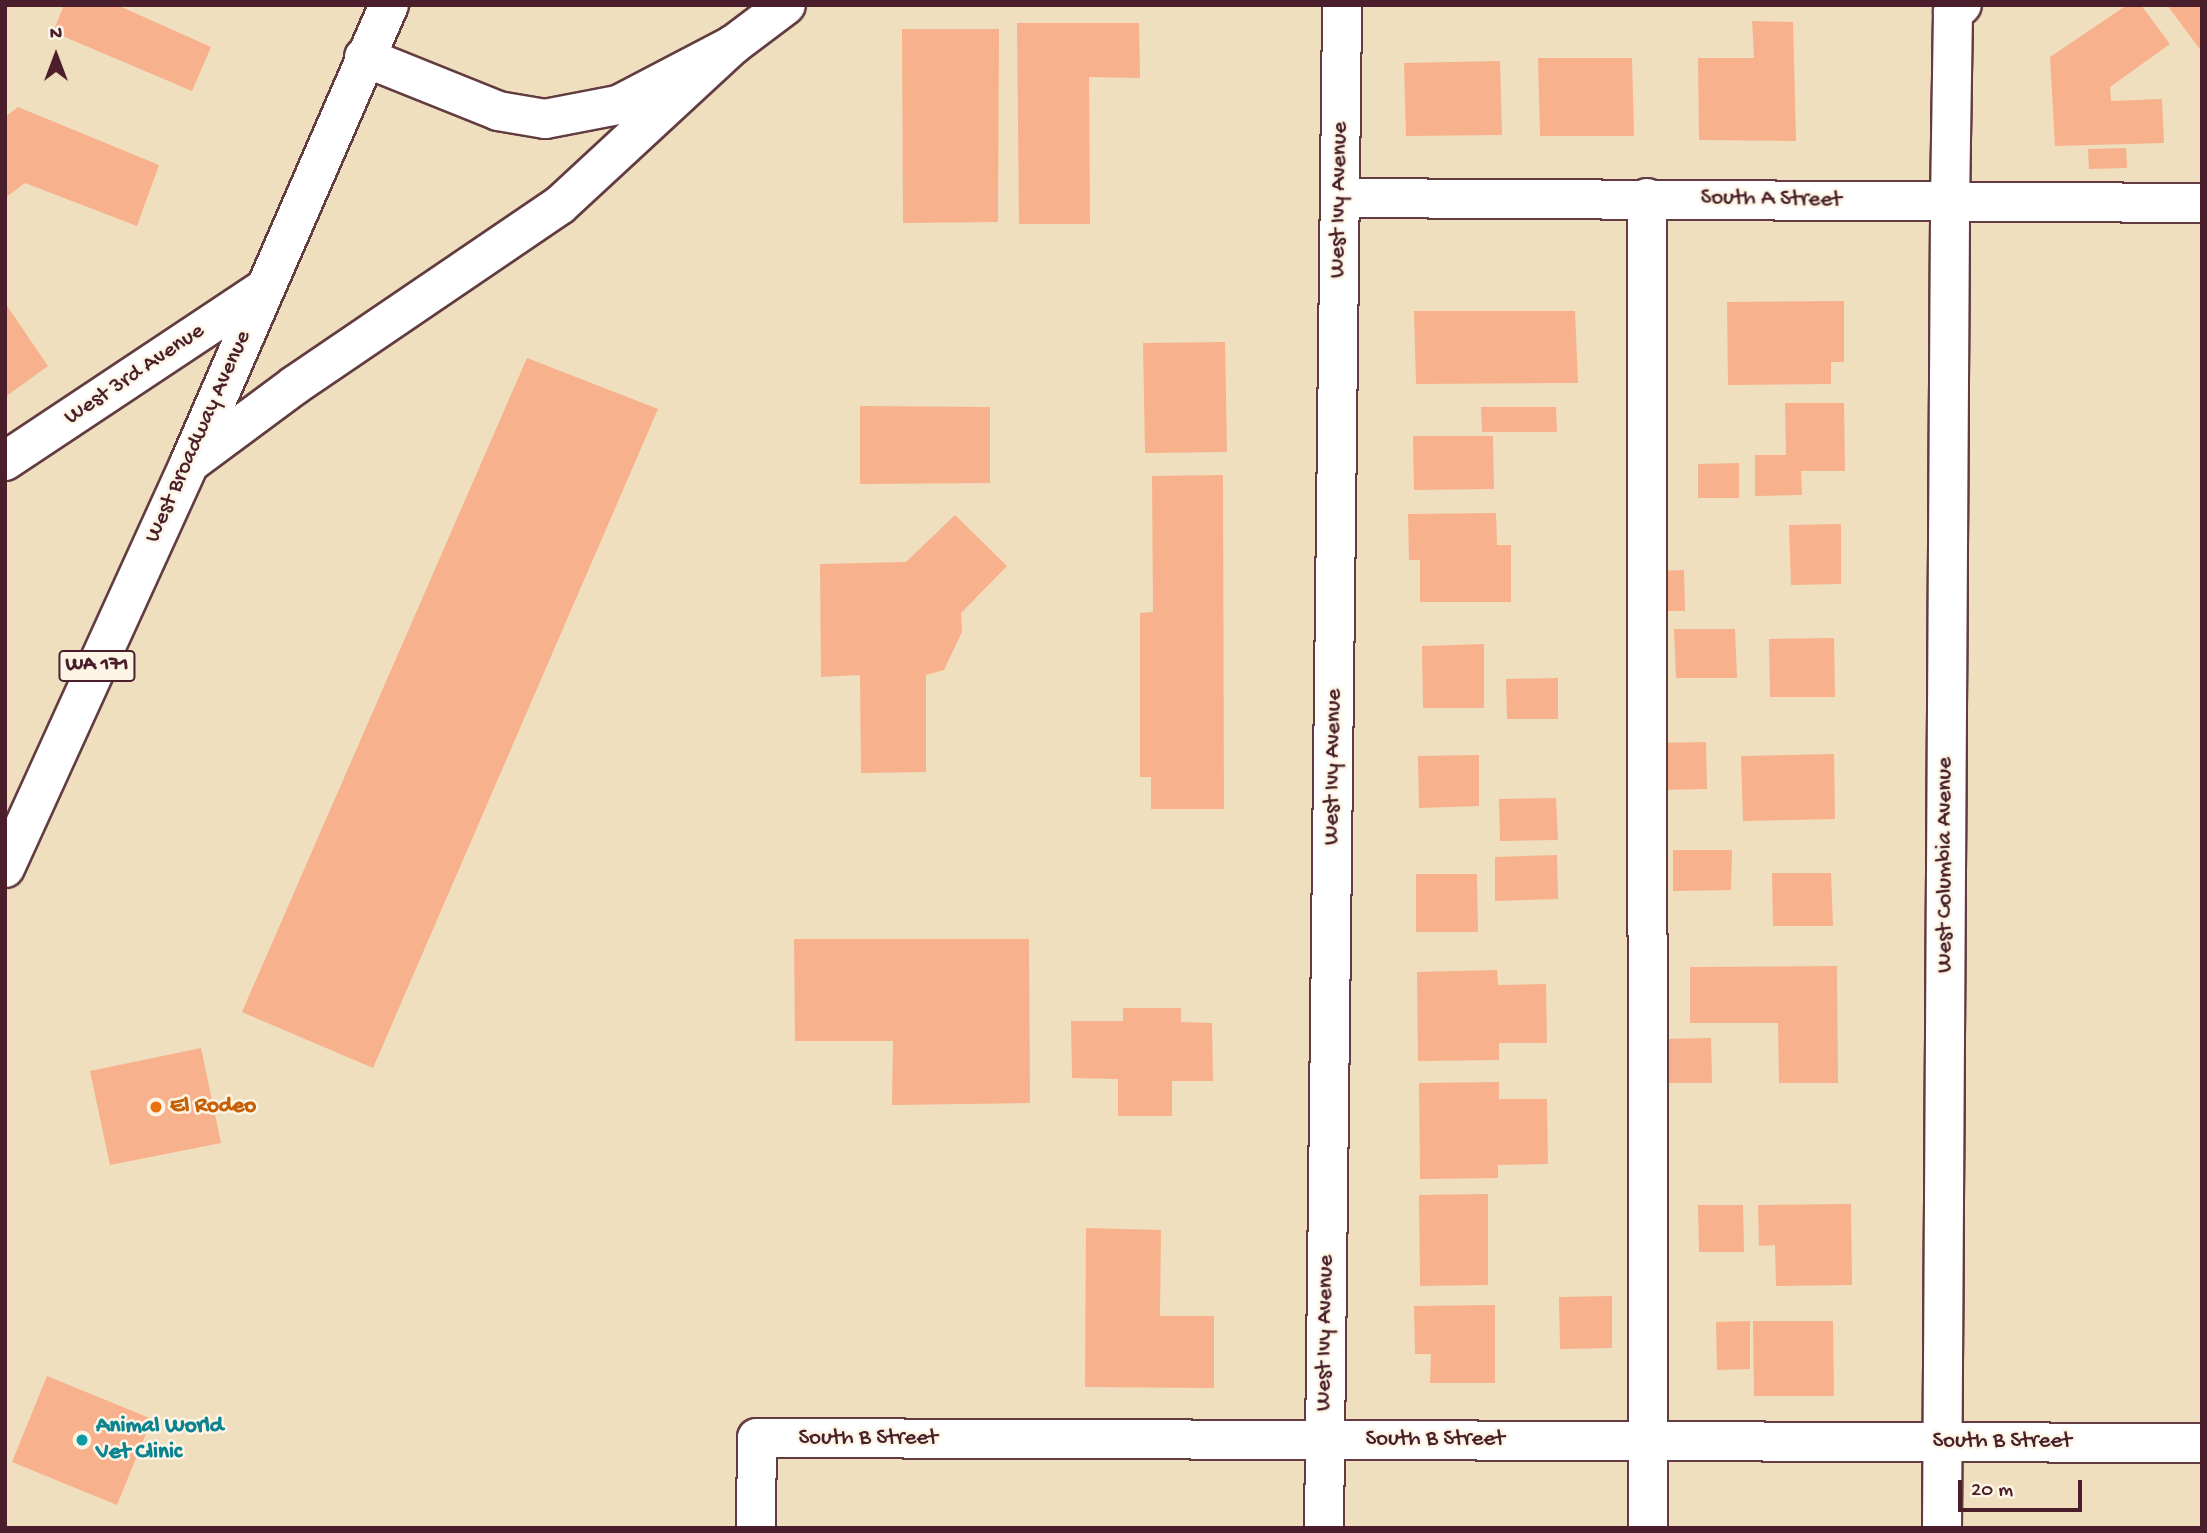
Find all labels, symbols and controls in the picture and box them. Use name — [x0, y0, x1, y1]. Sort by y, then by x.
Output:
north arrow — [21, 21, 91, 91]
text: N — [50, 23, 62, 46]
street label: West Ivy Avenue — [1325, 122, 1355, 278]
street label: South A Street — [1700, 185, 1842, 215]
street label: West 3rd Avenue — [60, 318, 210, 432]
street label: West Broadway Avenue — [140, 327, 258, 547]
road number: WA 171 — [57, 648, 137, 684]
street label: West Ivy Avenue — [1319, 689, 1349, 845]
street label: West Columbia Avenue — [1932, 757, 1960, 973]
place label: El Rodeo — [170, 1093, 256, 1121]
marker: El Rodeo — [148, 1099, 164, 1115]
street label: West Ivy Avenue — [1311, 1255, 1341, 1411]
place label: Animal World Vet Clinic — [96, 1413, 223, 1467]
street label: South B Street — [798, 1425, 938, 1453]
street label: South B Street — [1365, 1426, 1505, 1454]
street label: South B Street — [1932, 1428, 2072, 1456]
marker: Animal World Vet Clinic — [74, 1432, 90, 1448]
scale bar — [1962, 1466, 2086, 1510]
text: 20 m — [1971, 1479, 2013, 1504]

